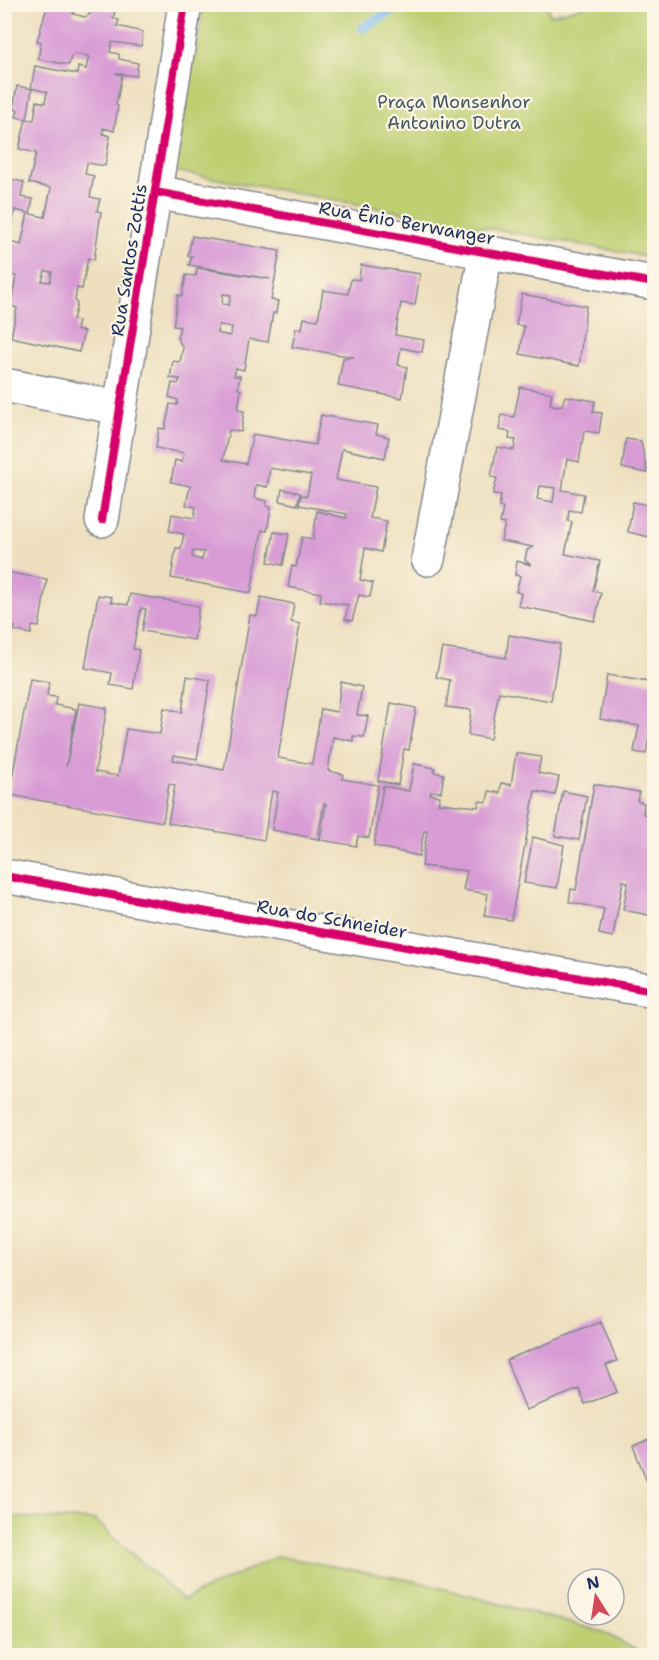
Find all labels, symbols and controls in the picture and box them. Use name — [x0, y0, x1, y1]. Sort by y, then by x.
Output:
park label: Praça Monsenhor Antonino Dutra — [377, 90, 531, 135]
street label: Rua Santos Zottis — [105, 182, 153, 338]
street label: Rua Ênio Berwanger — [317, 196, 497, 250]
street label: Rua do Schneider — [255, 894, 409, 944]
north arrow — [566, 1567, 626, 1627]
text: N — [585, 1571, 601, 1594]

